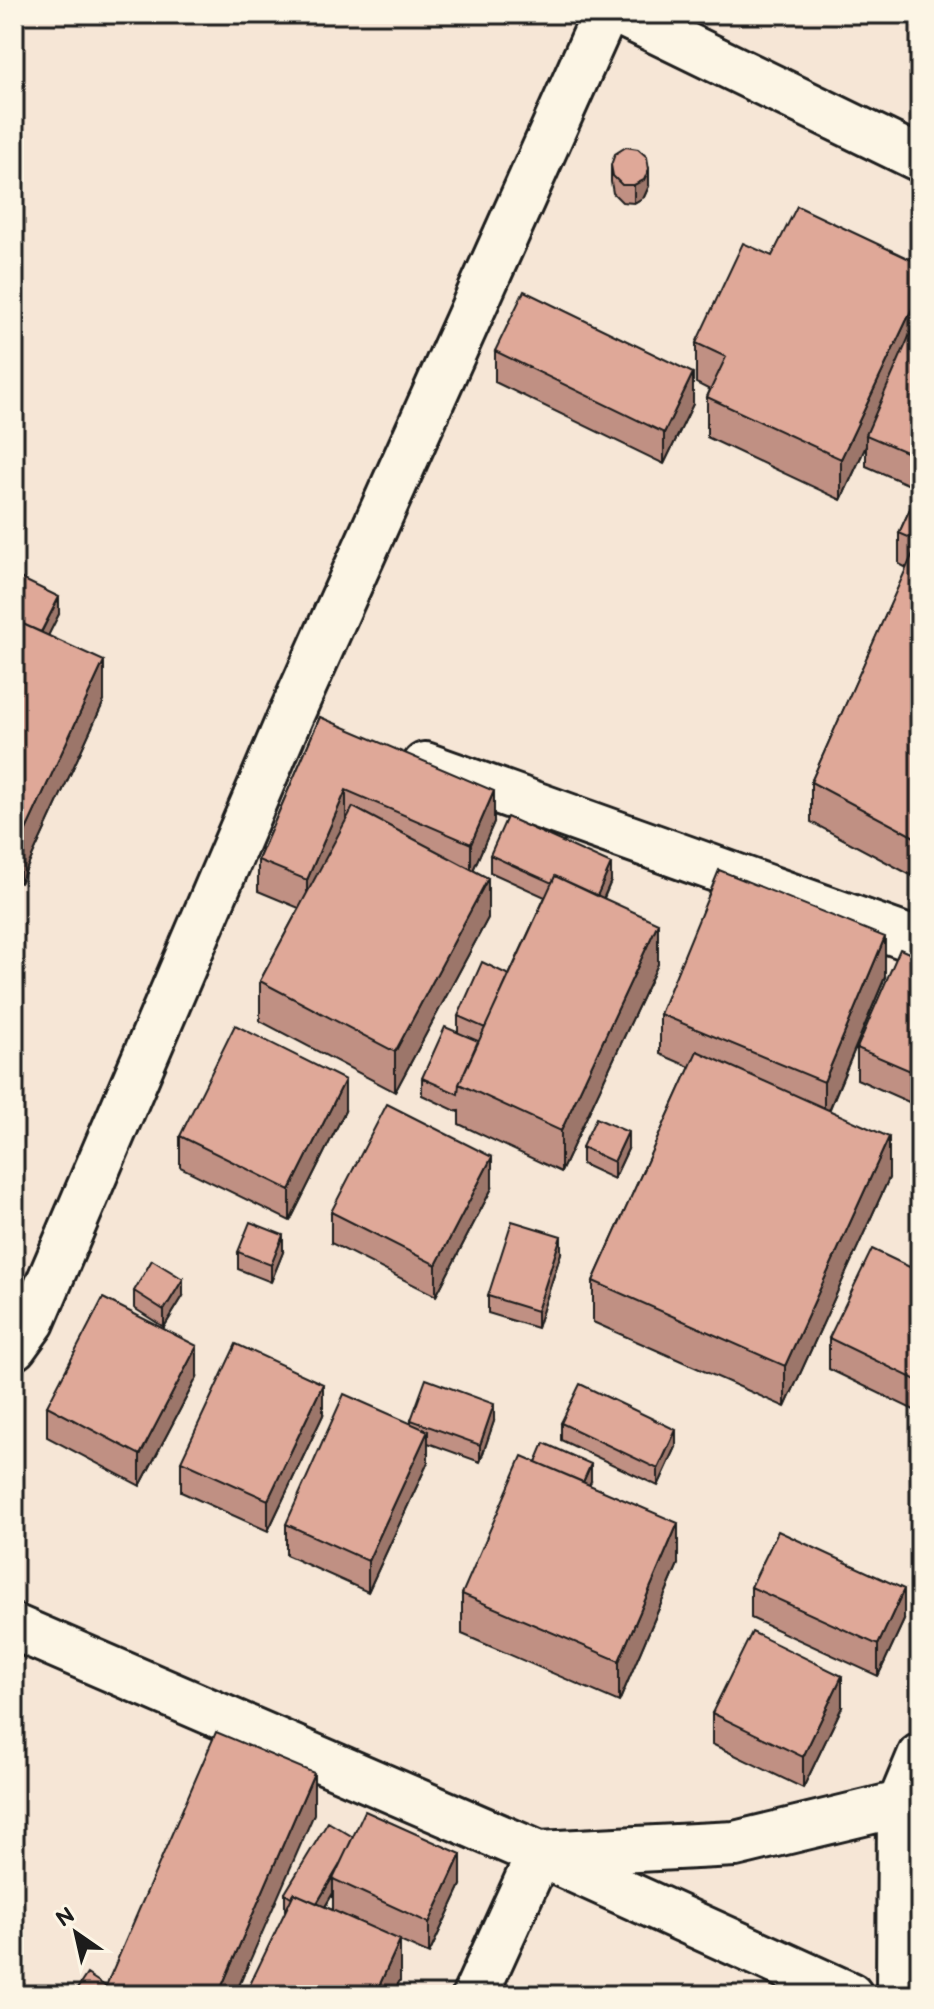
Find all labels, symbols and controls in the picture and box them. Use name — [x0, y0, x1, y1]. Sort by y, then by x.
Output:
north arrow — [36, 1893, 116, 1973]
text: N — [51, 1902, 80, 1933]

